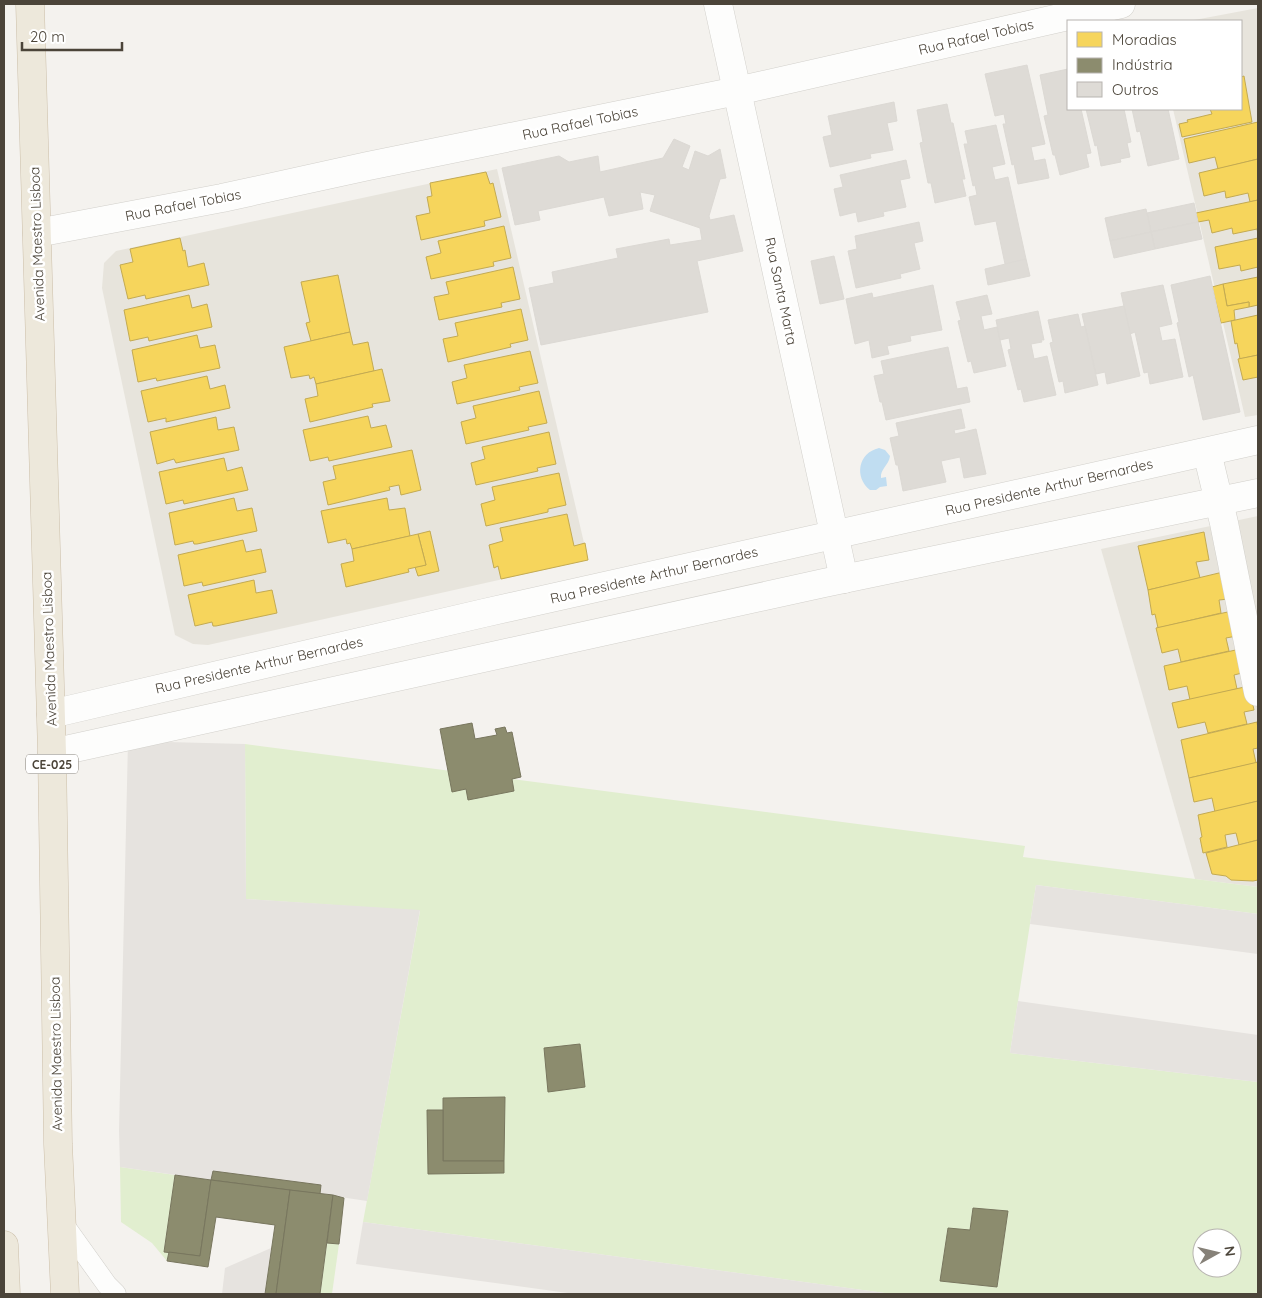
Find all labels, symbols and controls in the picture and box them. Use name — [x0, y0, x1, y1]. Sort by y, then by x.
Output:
street label: Rua Rafael Tobias — [917, 15, 1035, 59]
scale bar — [22, 20, 122, 52]
legend — [1067, 20, 1242, 110]
text: 20 m — [30, 27, 65, 46]
text: Moradias — [1112, 30, 1177, 49]
text: Indústria — [1112, 55, 1172, 74]
text: Outros — [1112, 80, 1159, 99]
street label: Rua Rafael Tobias — [521, 102, 639, 144]
street label: Avenida Maestro Lisboa — [25, 166, 49, 322]
street label: Rua Rafael Tobias — [124, 185, 242, 225]
street label: Rua Santa Marta — [761, 235, 801, 347]
street label: Rua Presidente Arthur Bernardes — [943, 454, 1155, 520]
street label: Rua Presidente Arthur Bernardes — [548, 542, 760, 608]
street label: Avenida Maestro Lisboa — [37, 571, 61, 727]
street label: Rua Presidente Arthur Bernardes — [153, 632, 365, 698]
road number: CE-025 — [26, 754, 78, 774]
street label: Avenida Maestro Lisboa — [46, 976, 66, 1132]
north arrow — [1192, 1228, 1242, 1278]
text: N — [1220, 1245, 1240, 1258]

